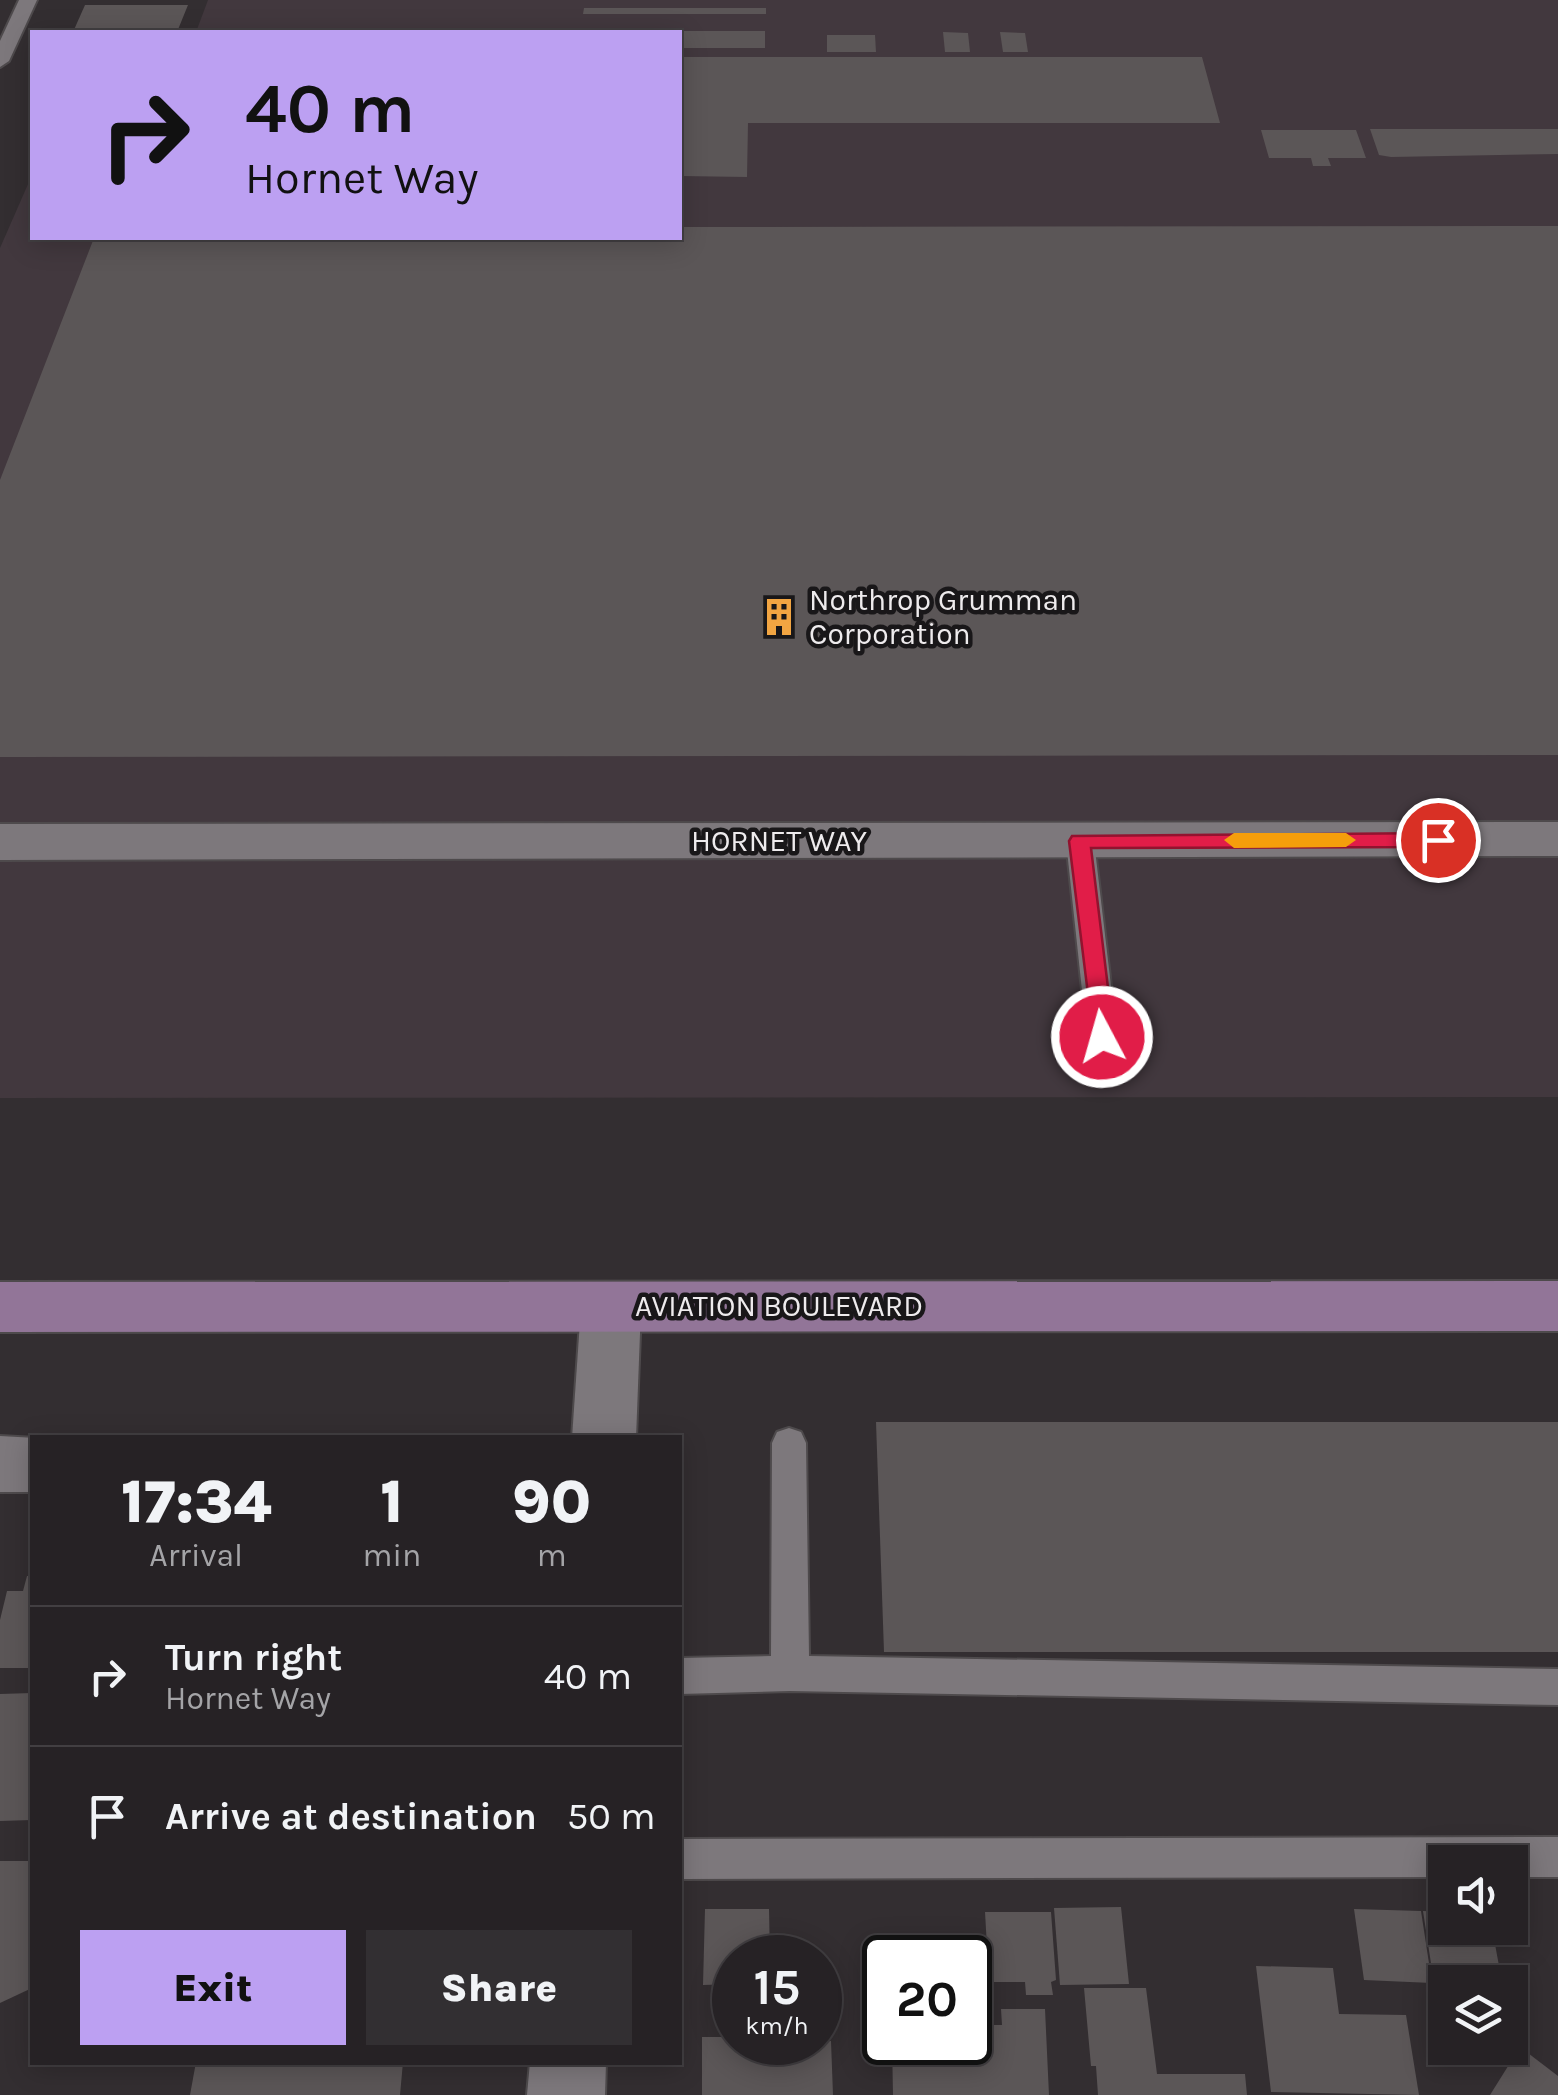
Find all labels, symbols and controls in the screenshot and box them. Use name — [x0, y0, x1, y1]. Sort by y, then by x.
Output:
text: 40 m — [245, 68, 415, 150]
icon: right — [80, 70, 210, 200]
text: Hornet Way — [245, 152, 478, 204]
place label: Northrop Grumman Corporation — [809, 582, 1077, 652]
building icon: Northrop Grumman Corporation — [758, 596, 800, 638]
pin — [1396, 798, 1481, 883]
icon: arrive — [1411, 813, 1466, 868]
street label: HORNET WAY — [691, 823, 868, 859]
position arrow — [1050, 985, 1154, 1089]
street label: AVIATION BOULEVARD — [635, 1288, 923, 1324]
text: 17:34 — [121, 1467, 272, 1537]
text: 1 — [380, 1467, 403, 1537]
text: 90 — [512, 1467, 591, 1537]
text: Arrival — [149, 1537, 243, 1574]
text: min — [362, 1537, 421, 1574]
text: m — [537, 1537, 567, 1574]
text: Turn right — [165, 1635, 342, 1680]
icon: right — [80, 1649, 135, 1704]
text: 40 m — [544, 1654, 632, 1699]
text: Hornet Way — [165, 1680, 331, 1717]
icon: arrive — [80, 1789, 135, 1844]
text: Arrive at destination — [165, 1794, 537, 1839]
text: 50 m — [567, 1794, 655, 1839]
map controls — [1428, 1845, 1528, 2065]
button: sound — [1428, 1845, 1528, 1945]
button: Exit — [80, 1930, 346, 2045]
button: Share — [366, 1930, 632, 2045]
speed limit sign: 20 — [862, 1935, 992, 2065]
text: 15 — [754, 1958, 800, 2017]
button: layers — [1428, 1965, 1528, 2065]
text: km/h — [745, 2011, 809, 2040]

